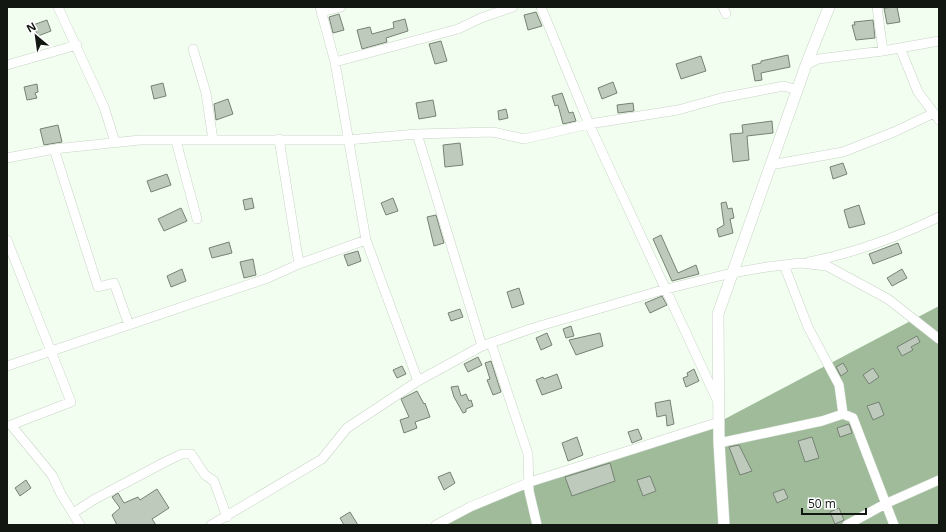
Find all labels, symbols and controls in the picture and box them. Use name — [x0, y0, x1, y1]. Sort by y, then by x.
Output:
north arrow — [16, 16, 56, 56]
text: N — [23, 18, 38, 36]
scale bar — [802, 490, 866, 516]
text: 50 m — [808, 495, 836, 512]

